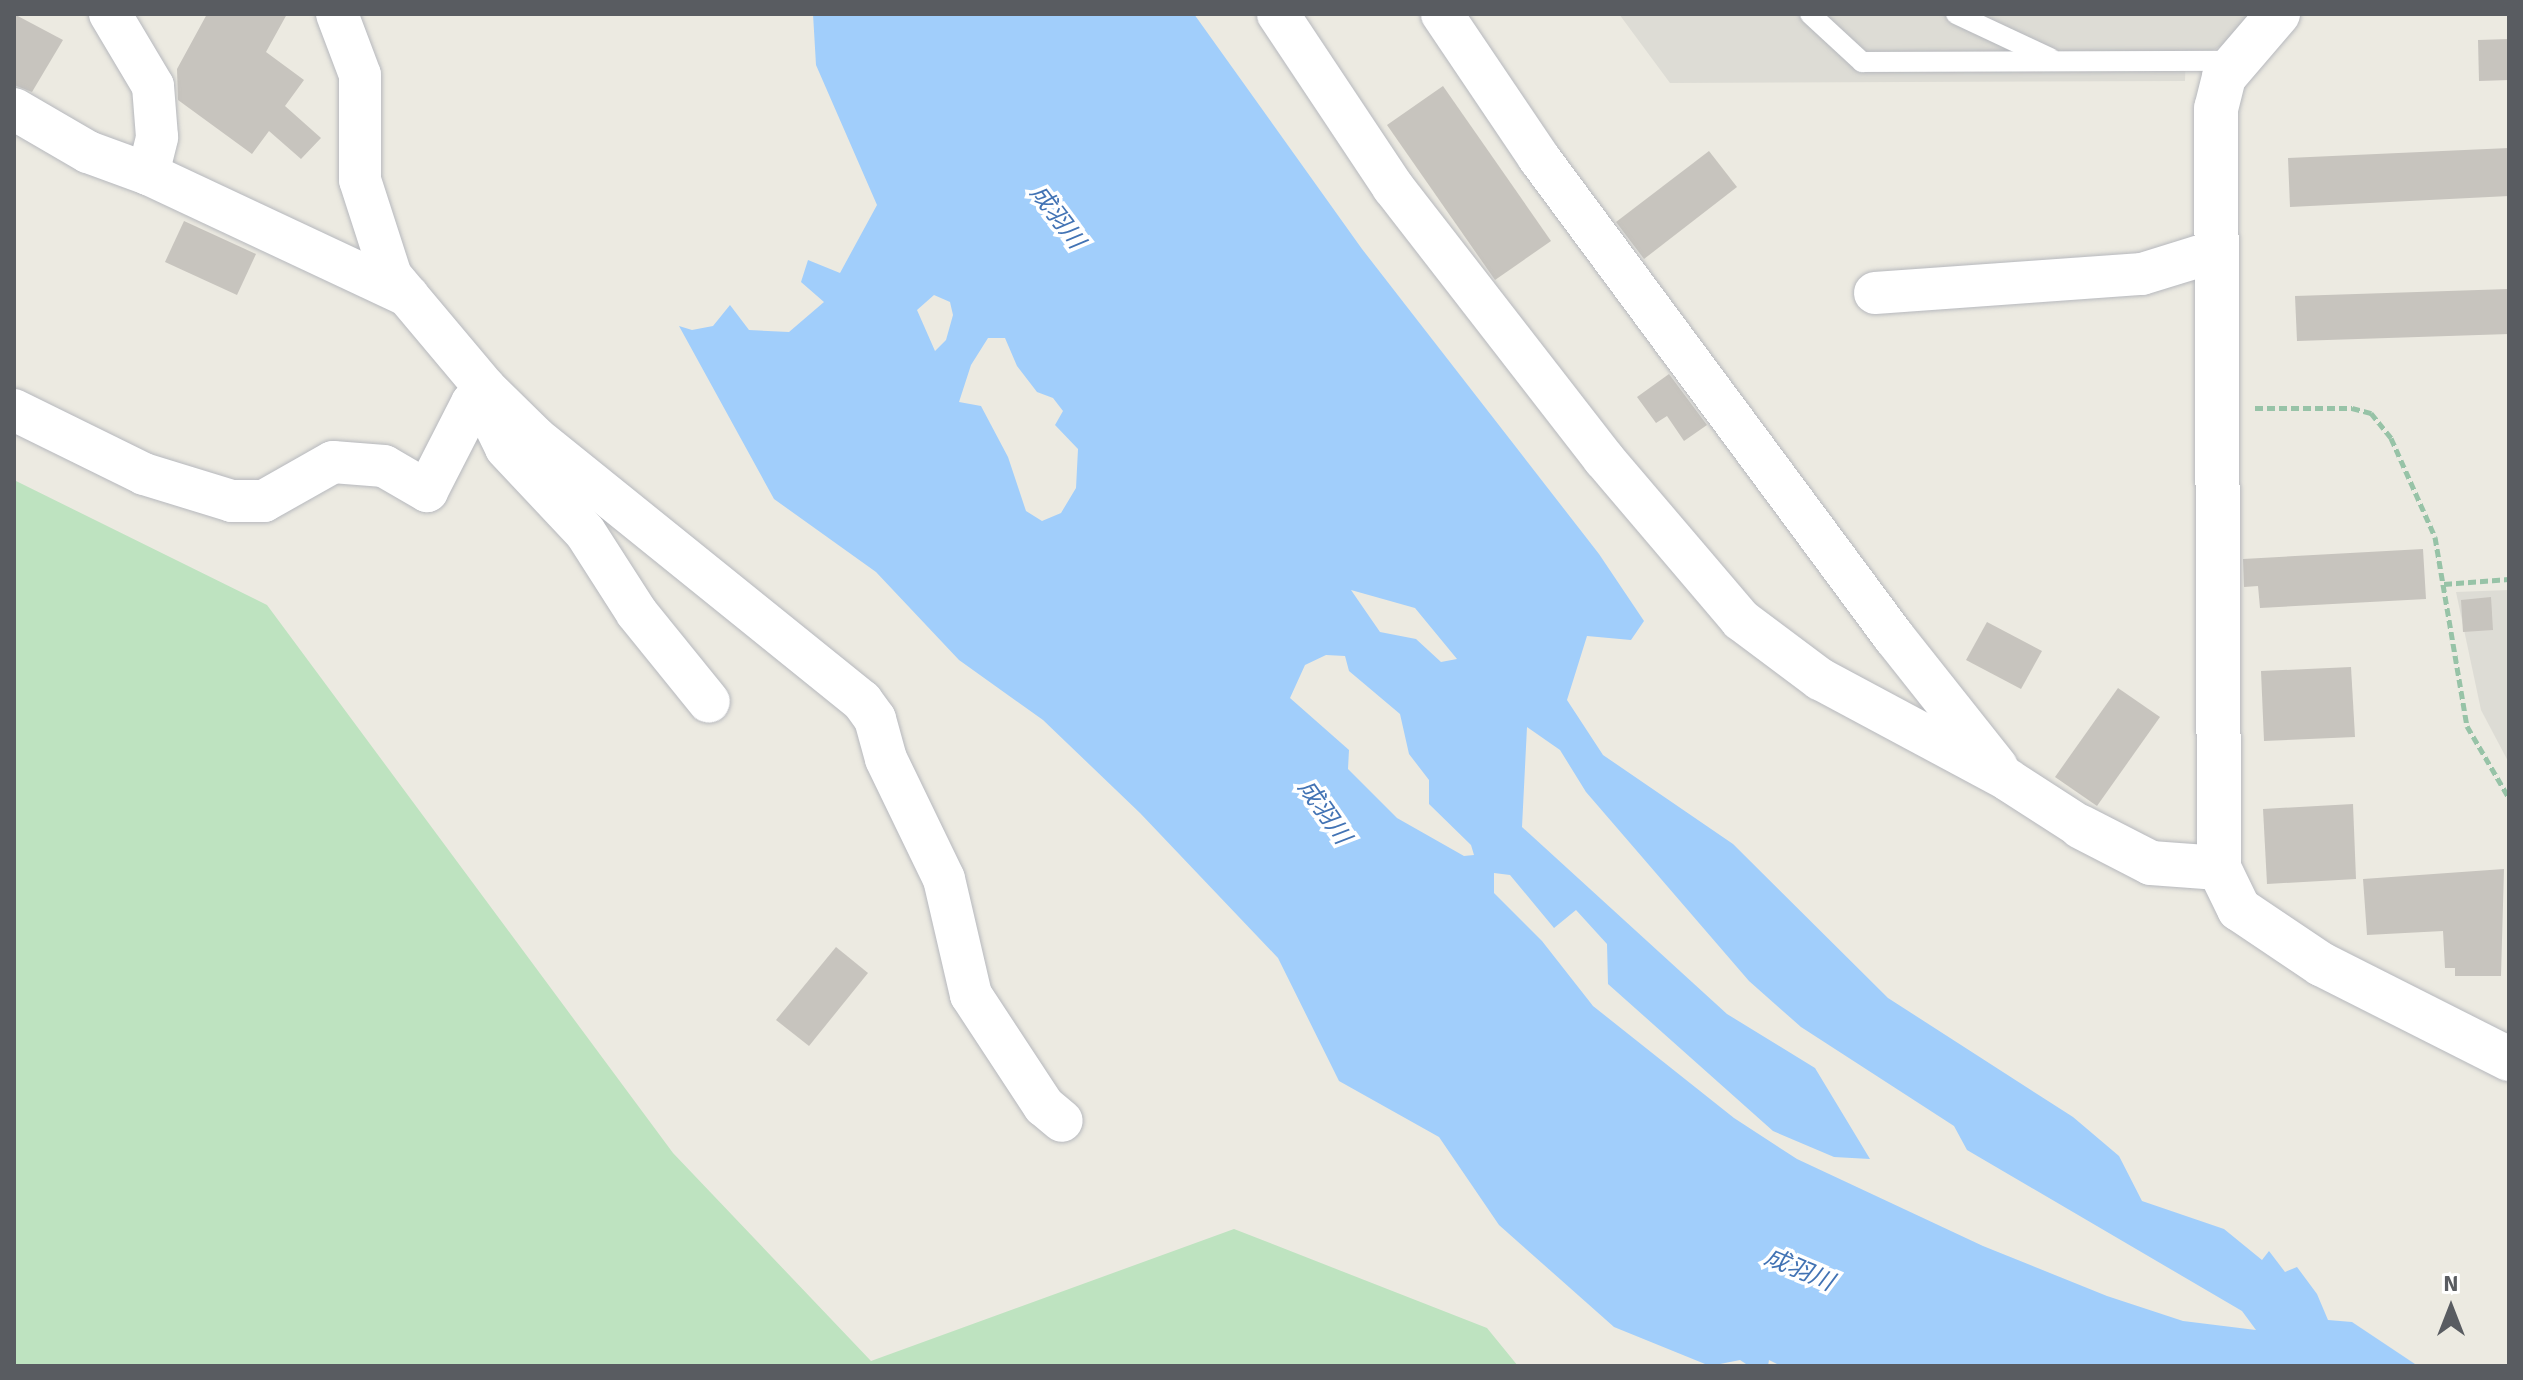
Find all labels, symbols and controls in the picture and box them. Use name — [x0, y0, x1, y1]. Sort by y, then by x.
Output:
water label: 成羽川 — [1024, 180, 1090, 254]
water label: 成羽川 — [1292, 774, 1356, 850]
water label: 成羽川 — [1760, 1243, 1838, 1297]
north arrow — [2411, 1268, 2491, 1348]
text: N — [2443, 1270, 2459, 1297]

